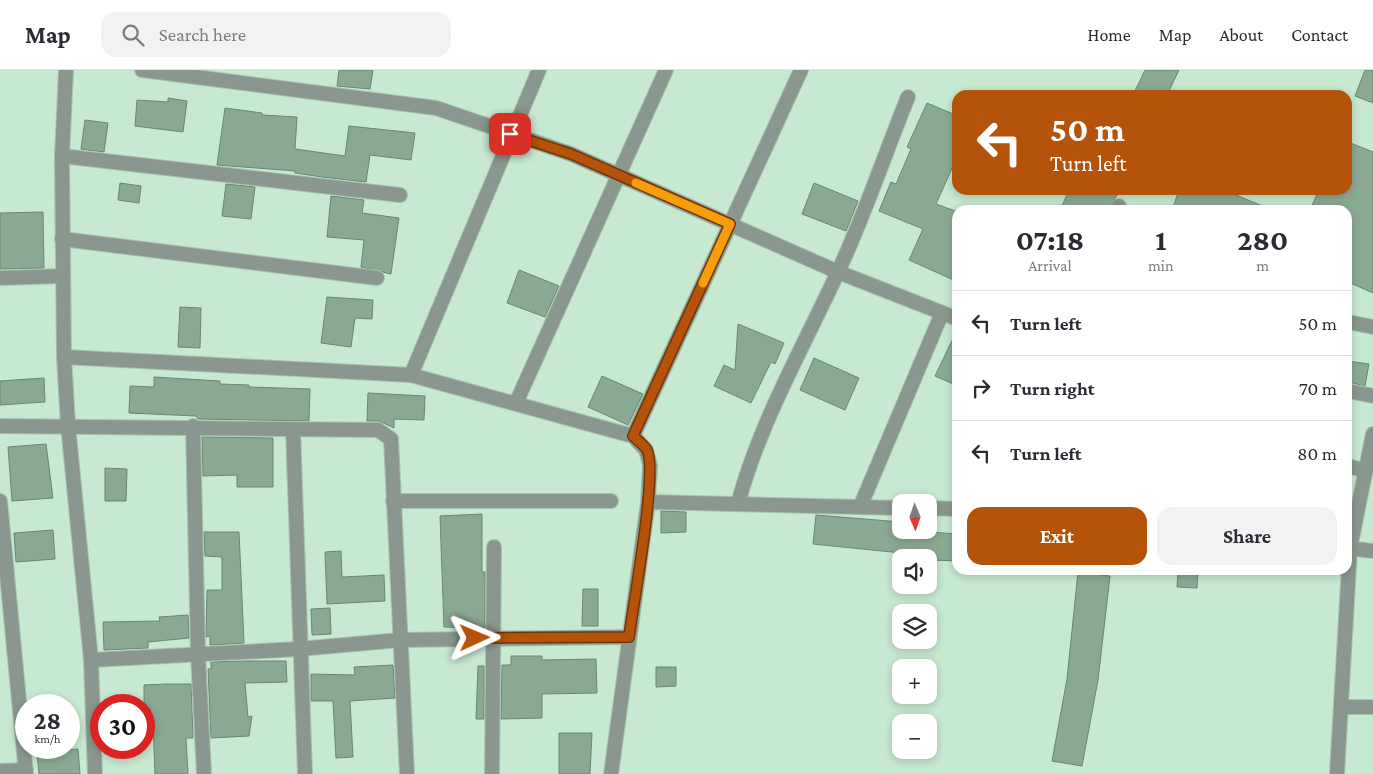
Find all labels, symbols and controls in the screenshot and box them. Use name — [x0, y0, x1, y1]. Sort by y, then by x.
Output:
search box — [101, 12, 451, 57]
text: Map — [25, 21, 71, 48]
icon: search — [119, 21, 147, 49]
text: Search here — [159, 24, 246, 45]
text: Home — [1088, 25, 1131, 45]
text: Map — [1159, 25, 1191, 45]
text: About — [1219, 25, 1263, 45]
text: Contact — [1291, 25, 1348, 45]
icon: left — [967, 110, 1032, 175]
text: 50 m — [1050, 110, 1125, 149]
pin — [489, 113, 531, 155]
icon: arrive — [496, 120, 524, 148]
text: Turn left — [1050, 151, 1127, 176]
text: 07:18 — [1016, 223, 1084, 256]
text: 1 — [1155, 223, 1166, 256]
text: 280 — [1237, 223, 1288, 256]
text: Arrival — [1028, 257, 1072, 274]
text: min — [1148, 257, 1174, 274]
text: m — [1256, 257, 1269, 274]
icon: left — [967, 309, 995, 337]
text: Turn left — [1010, 313, 1082, 334]
text: 50 m — [1298, 313, 1337, 334]
icon: right — [967, 374, 995, 402]
text: Turn right — [1010, 378, 1095, 399]
text: 70 m — [1299, 378, 1337, 399]
icon: left — [967, 439, 995, 467]
text: Turn left — [1010, 443, 1082, 464]
text: 80 m — [1297, 443, 1337, 464]
north arrow — [892, 494, 938, 539]
map controls — [892, 494, 937, 759]
button: Exit — [967, 507, 1147, 565]
button: Share — [1157, 507, 1337, 565]
button: sound — [892, 549, 937, 594]
button: layers — [892, 604, 937, 649]
position arrow — [448, 611, 500, 663]
button: + — [892, 659, 937, 704]
speed limit sign: 30 — [90, 694, 155, 759]
text: 28 — [34, 707, 61, 734]
button: − — [892, 714, 937, 759]
text: km/h — [35, 732, 60, 746]

